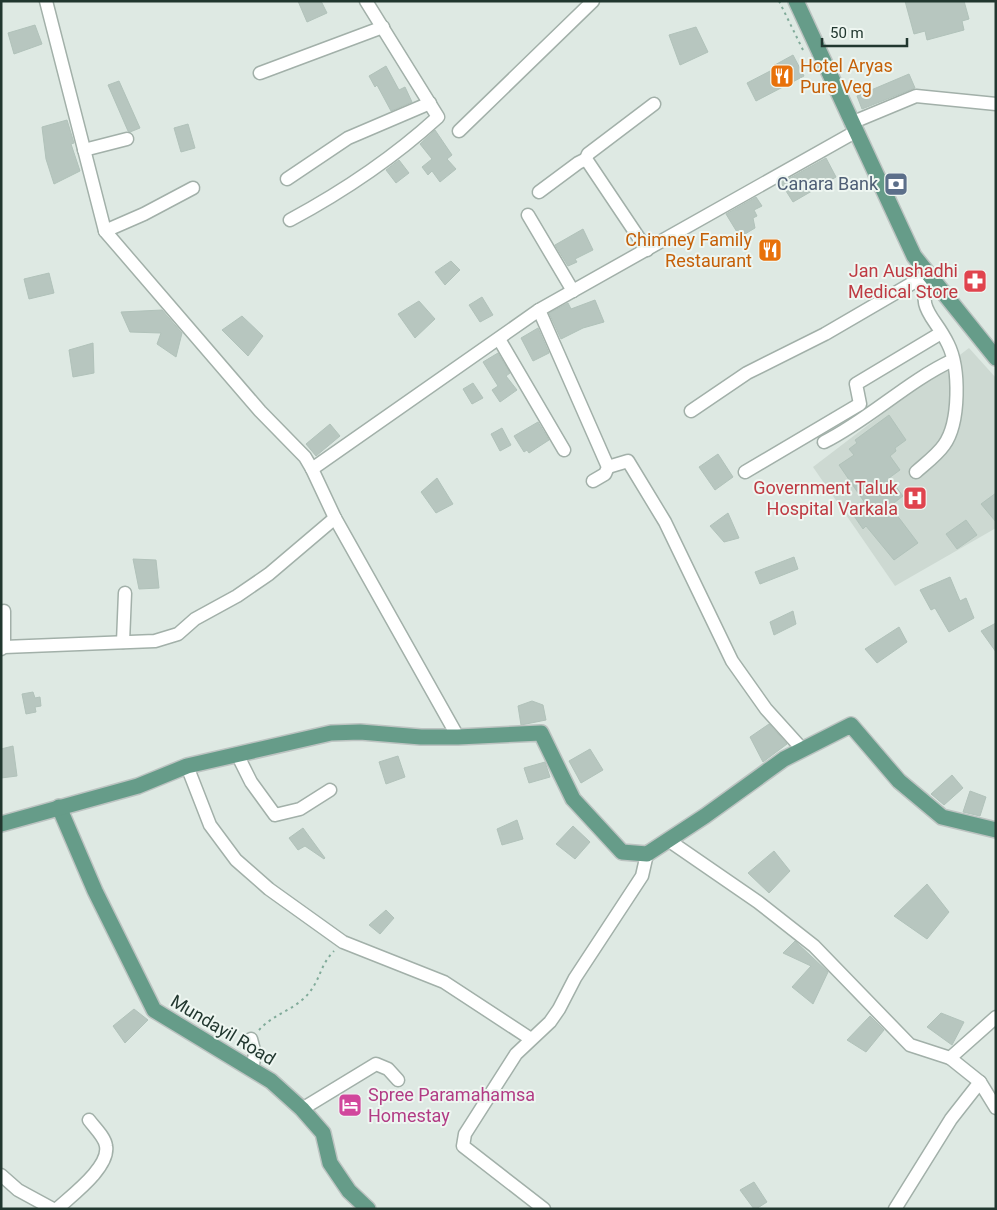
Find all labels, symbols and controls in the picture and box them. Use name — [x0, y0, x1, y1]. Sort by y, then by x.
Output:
scale bar — [822, 15, 907, 47]
text: 50 m — [830, 24, 864, 42]
place label: Hotel Aryas Pure Veg — [800, 55, 893, 97]
restaurant icon: Hotel Aryas Pure Veg — [769, 63, 795, 89]
bank icon: Canara Bank — [883, 171, 909, 197]
place label: Canara Bank — [777, 173, 879, 194]
place label: Chimney Family Restaurant — [625, 229, 752, 271]
restaurant icon: Chimney Family Restaurant — [757, 237, 783, 263]
place label: Jan Aushadhi Medical Store — [848, 260, 958, 302]
pharmacy icon: Jan Aushadhi Medical Store — [962, 268, 988, 294]
place label: Government Taluk Hospital Varkala — [753, 477, 899, 519]
hospital icon: Government Taluk Hospital Varkala — [902, 485, 928, 511]
street label: Mundayil Road — [167, 990, 279, 1069]
place label: Spree Paramahamsa Homestay — [368, 1084, 535, 1126]
hotel icon: Spree Paramahamsa Homestay — [337, 1092, 363, 1118]

